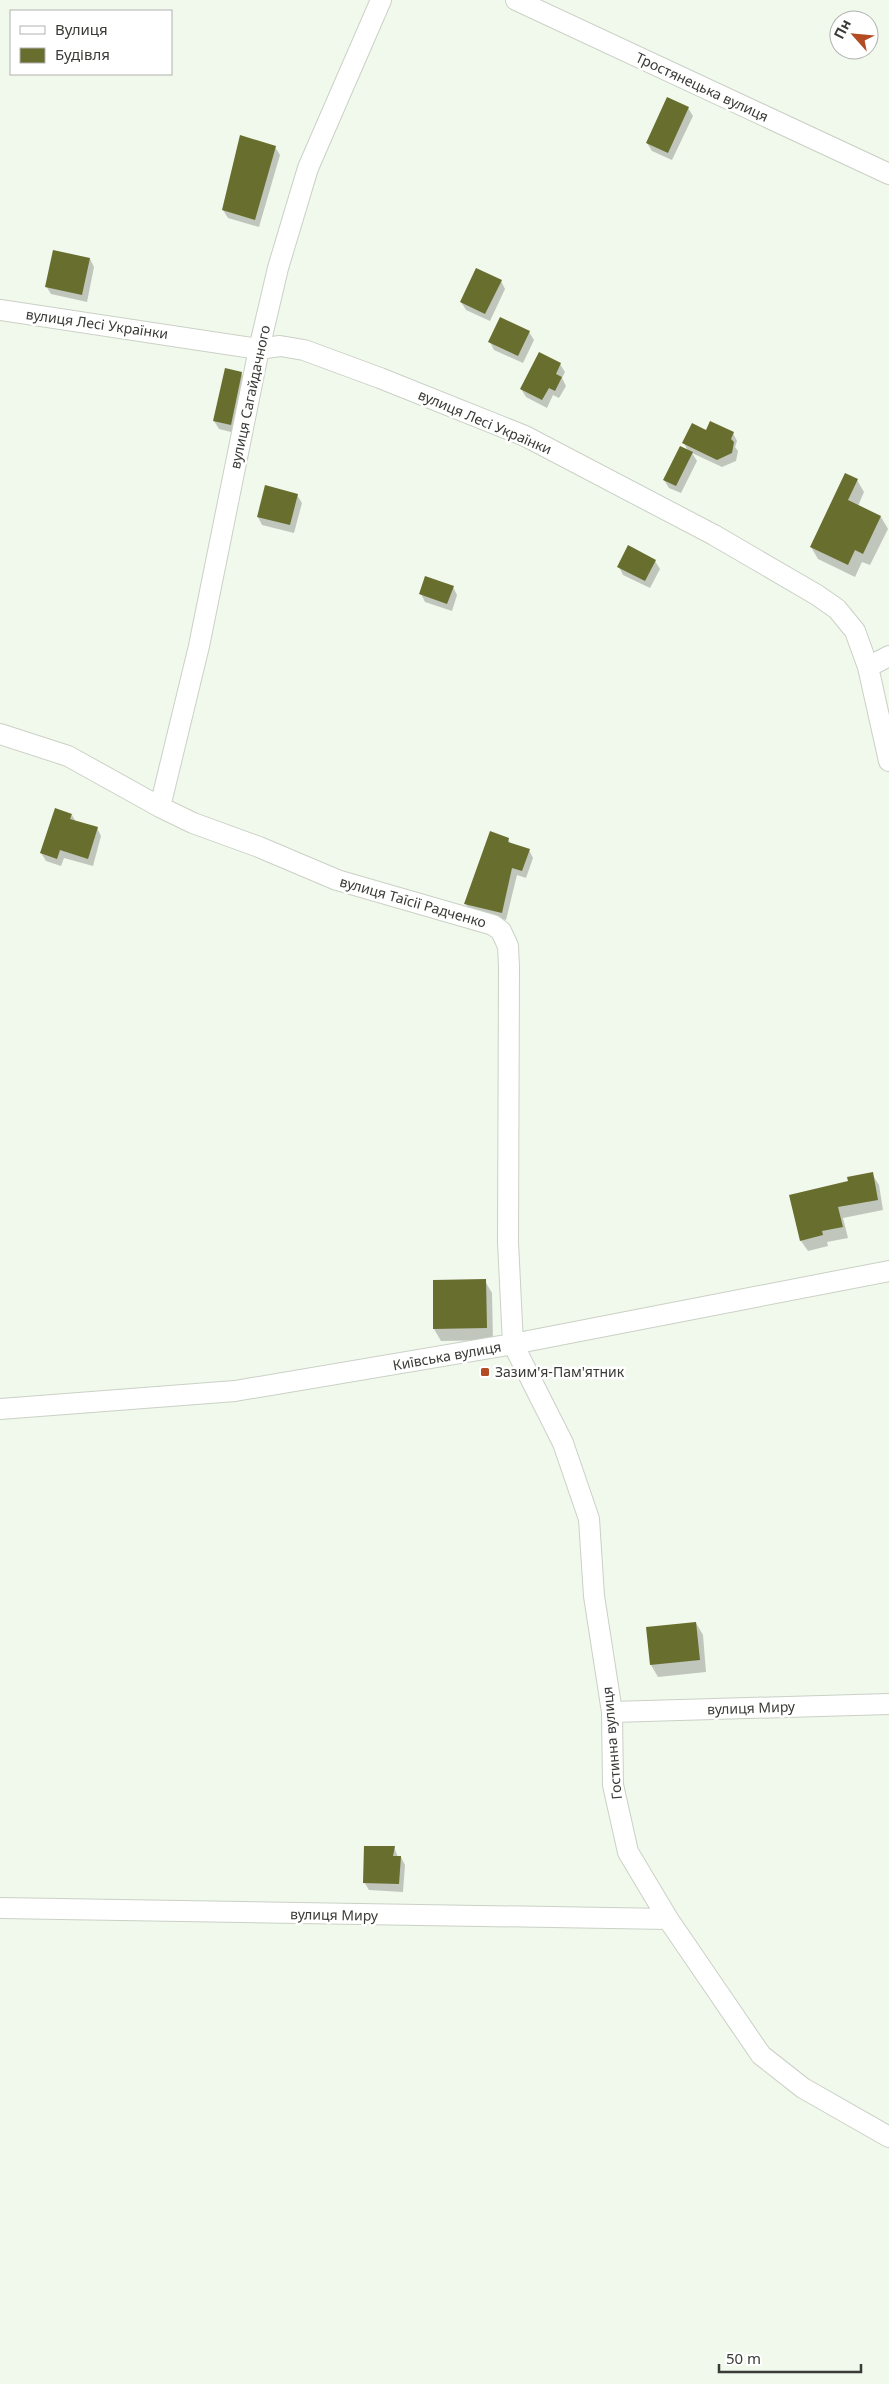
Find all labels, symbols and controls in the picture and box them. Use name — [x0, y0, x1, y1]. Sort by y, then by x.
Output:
legend — [10, 10, 172, 75]
north arrow — [829, 10, 879, 60]
text: Пн — [829, 16, 855, 42]
text: Вулиця — [55, 19, 108, 39]
text: Будівля — [55, 44, 110, 64]
street label: Тростянецька вулиця — [633, 47, 772, 126]
street label: вулиця Лесі Українки — [25, 304, 169, 343]
street label: вулиця Сагайдачного — [225, 323, 274, 471]
street label: вулиця Лесі Українки — [415, 385, 555, 458]
street label: вулиця Таїсії Радченко — [338, 871, 489, 932]
street label: Київська вулиця — [391, 1337, 503, 1374]
place label: Зазим'я-Пам'ятник — [495, 1362, 625, 1381]
marker: Зазим'я-Пам'ятник — [479, 1366, 491, 1378]
street label: Гостинна вулиця — [597, 1686, 626, 1800]
street label: вулиця Миру — [707, 1696, 796, 1719]
street label: вулиця Миру — [290, 1904, 379, 1925]
scale bar — [719, 2342, 862, 2374]
text: 50 m — [726, 2348, 761, 2368]

